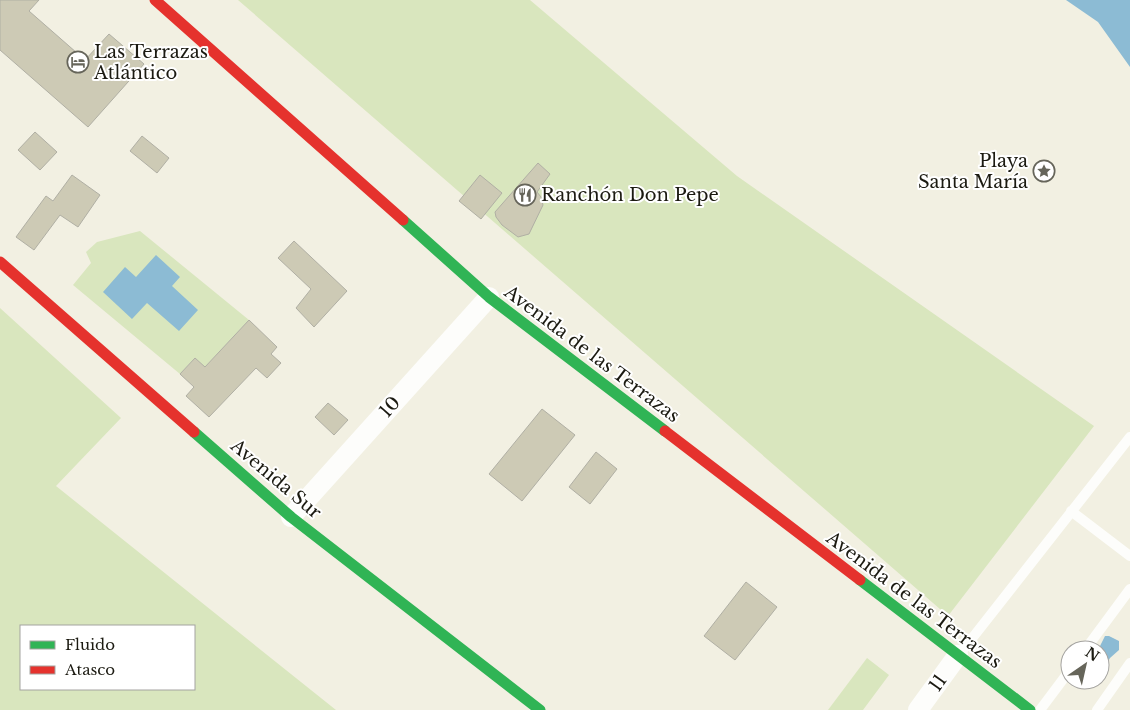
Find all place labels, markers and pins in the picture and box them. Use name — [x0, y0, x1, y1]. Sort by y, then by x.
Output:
place label: Las Terrazas Atlántico — [93, 41, 208, 84]
hotel icon: Las Terrazas Atlántico — [66, 50, 90, 74]
place label: Playa Santa María — [918, 150, 1028, 193]
place icon: Playa Santa María — [1032, 159, 1056, 183]
restaurant icon: Ranchón Don Pepe — [513, 183, 537, 207]
place label: Ranchón Don Pepe — [541, 184, 719, 206]

